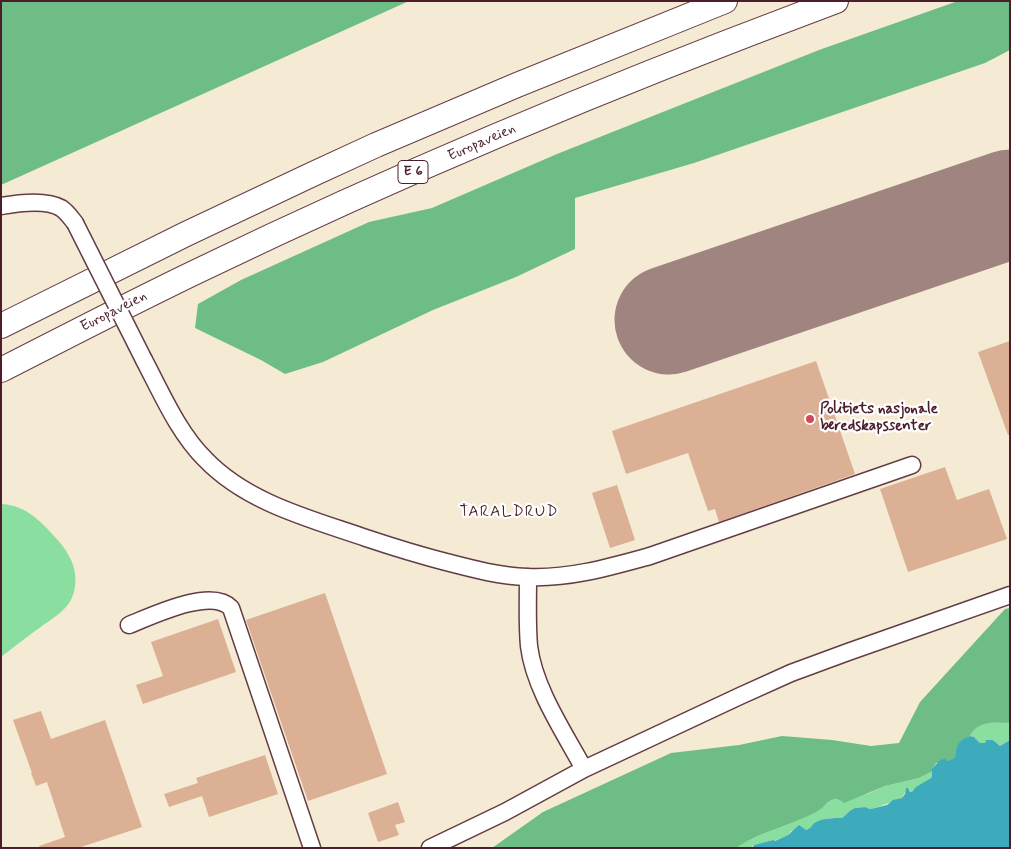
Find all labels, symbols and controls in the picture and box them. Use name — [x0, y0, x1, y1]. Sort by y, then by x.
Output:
street label: Europaveien — [445, 120, 519, 166]
road number: E 6 — [398, 160, 428, 183]
street label: Europaveien — [78, 288, 150, 336]
place label: Politiets nasjonale beredskapssenter — [820, 401, 938, 436]
marker: Politiets nasjonale beredskapssenter — [804, 413, 816, 425]
district label: TARALDRUD — [459, 503, 559, 523]

